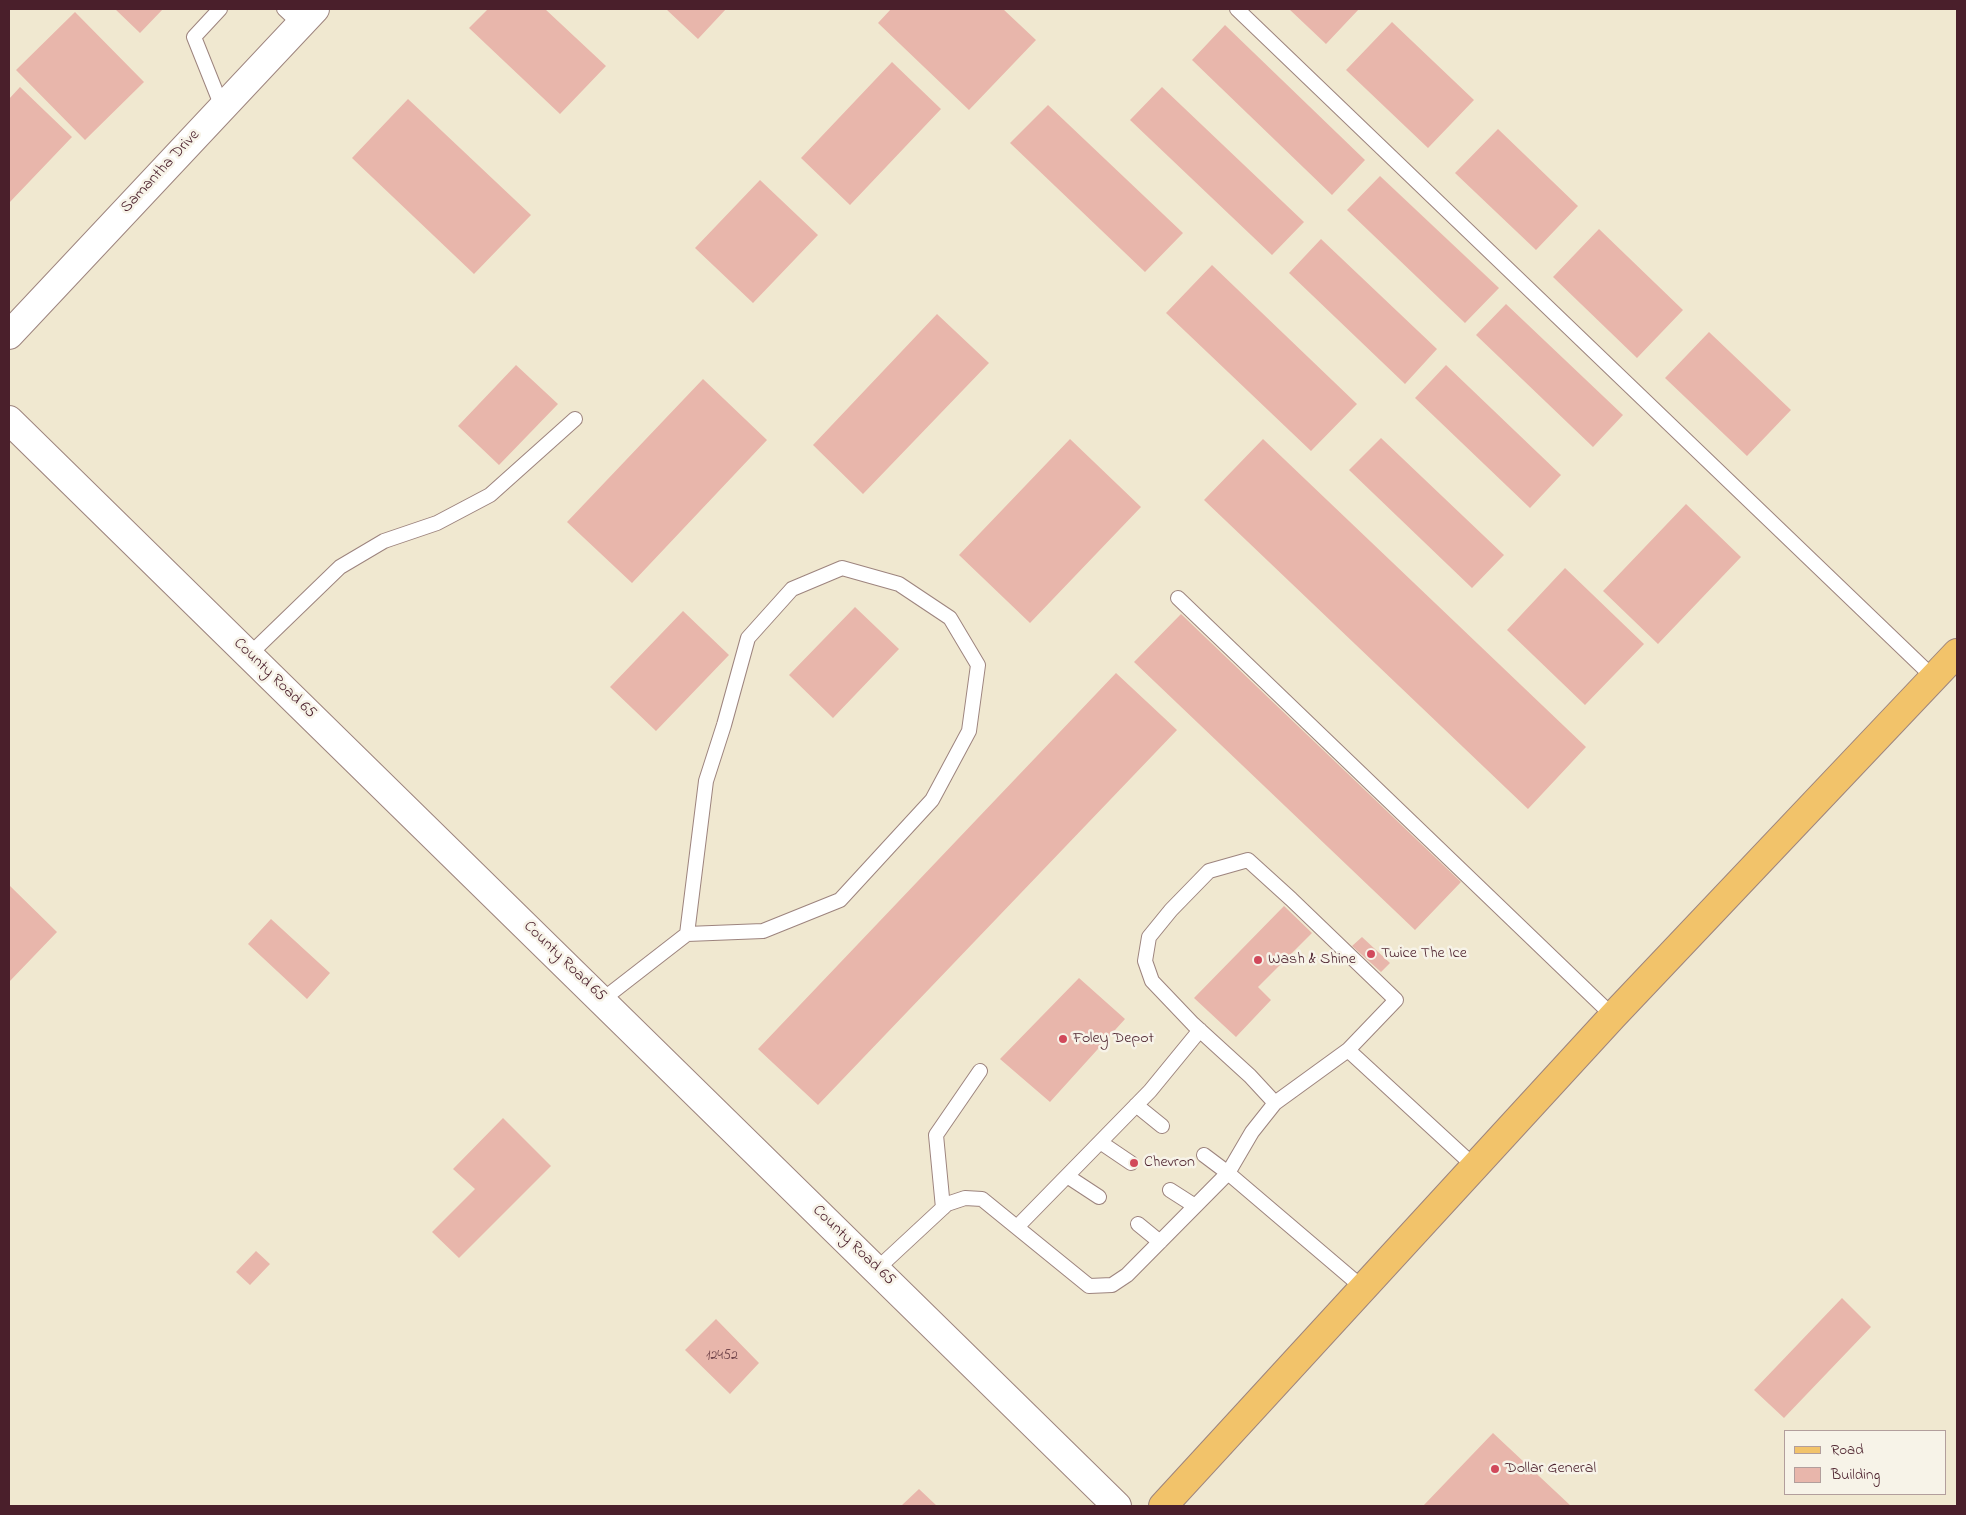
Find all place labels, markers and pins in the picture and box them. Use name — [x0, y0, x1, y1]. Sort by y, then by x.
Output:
place label: Twice The Ice — [1381, 944, 1467, 964]
marker: Twice The Ice — [1365, 948, 1377, 960]
place label: Wash & Shine — [1268, 950, 1356, 970]
marker: Wash & Shine — [1252, 954, 1264, 966]
place label: Foley Depot — [1073, 1029, 1154, 1049]
marker: Foley Depot — [1057, 1033, 1069, 1045]
place label: Chevron — [1144, 1153, 1195, 1173]
marker: Chevron — [1128, 1157, 1140, 1169]
place label: Dollar General — [1505, 1459, 1596, 1479]
marker: Dollar General — [1489, 1463, 1501, 1475]

